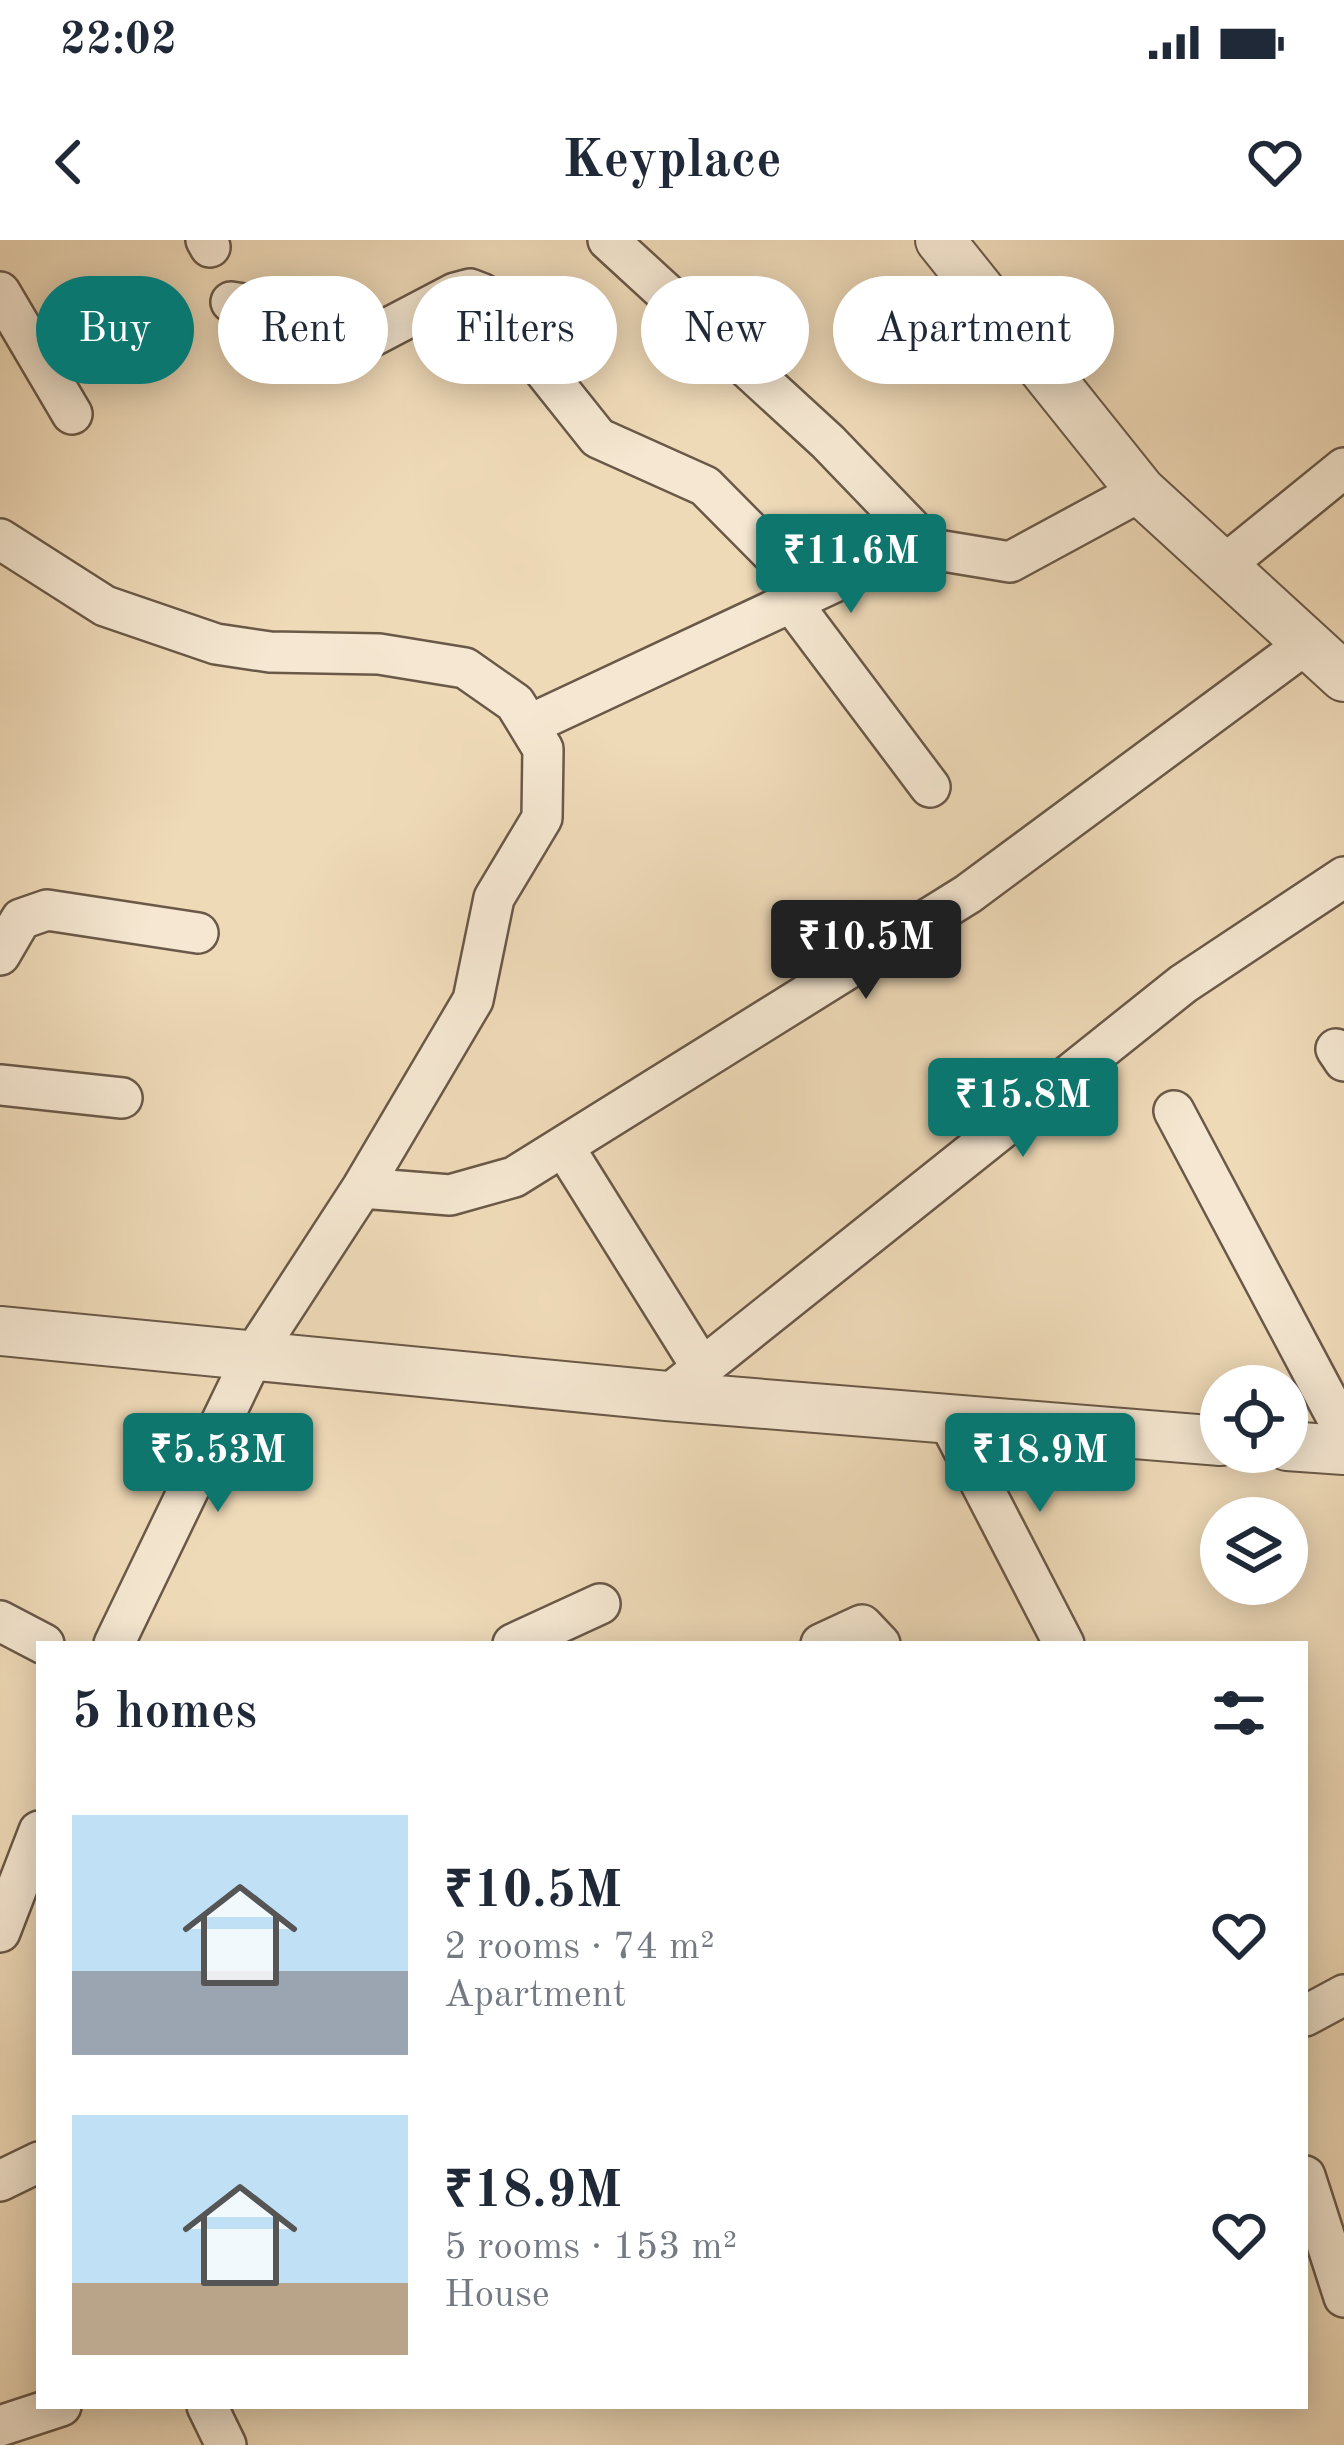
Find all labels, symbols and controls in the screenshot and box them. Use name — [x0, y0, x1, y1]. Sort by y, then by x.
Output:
text: 22:02 — [60, 19, 177, 64]
icon: back — [36, 129, 102, 195]
icon: heart — [1242, 129, 1308, 195]
text: Keyplace — [562, 135, 782, 189]
chip: Buy — [36, 276, 194, 384]
chip: Rent — [218, 276, 388, 384]
chip: Filters — [412, 276, 617, 384]
chip: New — [641, 276, 809, 384]
chip: Apartment — [833, 276, 1114, 384]
pin: ₹11.6M — [753, 514, 949, 616]
text: ₹11.6M — [783, 533, 919, 572]
pin: ₹10.5M — [768, 900, 964, 1002]
text: ₹10.5M — [798, 919, 934, 958]
pin: ₹15.8M — [925, 1058, 1121, 1160]
text: ₹15.8M — [955, 1077, 1091, 1116]
map controls — [1200, 1365, 1308, 1605]
button: locate — [1200, 1365, 1308, 1473]
pin: ₹5.53M — [120, 1413, 316, 1515]
pin: ₹18.9M — [942, 1413, 1138, 1515]
text: ₹5.53M — [150, 1432, 286, 1471]
text: ₹18.9M — [972, 1432, 1108, 1471]
button: layers — [1200, 1497, 1308, 1605]
icon: filters — [1206, 1680, 1272, 1746]
text: 5 homes — [72, 1688, 257, 1739]
icon: home — [168, 1863, 312, 2007]
text: ₹10.5M — [444, 1867, 622, 1918]
icon: heart — [1206, 1902, 1272, 1968]
text: 2 rooms · 74 m² — [444, 1928, 715, 1967]
text: Apartment — [444, 1976, 627, 2015]
icon: home — [168, 2163, 312, 2307]
text: ₹18.9M — [444, 2167, 622, 2218]
icon: heart — [1206, 2202, 1272, 2268]
text: 5 rooms · 153 m² — [444, 2228, 737, 2267]
text: House — [444, 2276, 550, 2315]

